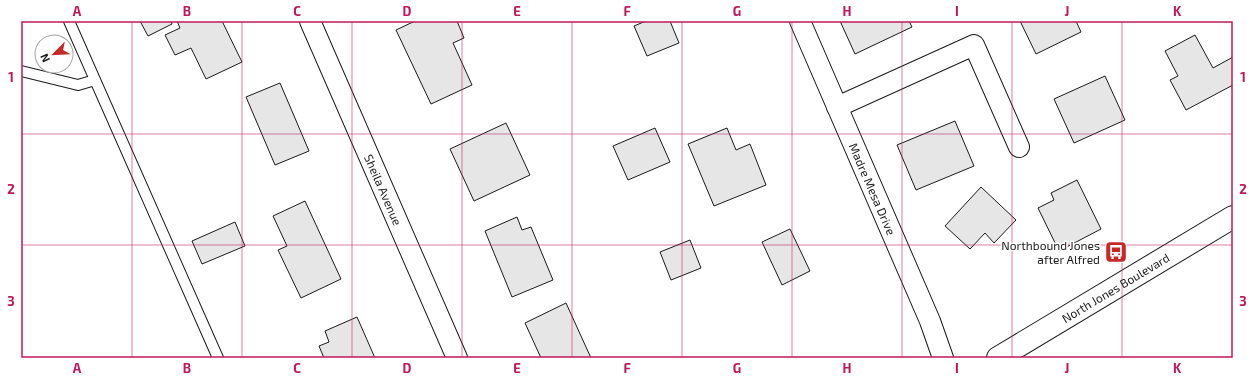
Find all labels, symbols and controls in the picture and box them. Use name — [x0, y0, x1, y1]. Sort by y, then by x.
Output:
text: A — [73, 3, 82, 19]
text: B — [183, 3, 191, 19]
text: C — [293, 3, 301, 19]
text: D — [403, 3, 412, 19]
text: E — [513, 3, 521, 19]
text: F — [623, 3, 631, 19]
text: G — [733, 3, 741, 19]
text: H — [843, 3, 852, 19]
text: I — [955, 3, 959, 19]
text: J — [1065, 3, 1069, 19]
text: K — [1173, 3, 1182, 19]
north arrow — [34, 34, 74, 74]
text: N — [37, 52, 52, 65]
text: 1 — [8, 69, 14, 85]
text: 1 — [1240, 69, 1246, 85]
street label: Madre Mesa Drive — [847, 141, 899, 237]
street label: Sheila Avenue — [362, 152, 405, 227]
text: 2 — [7, 181, 15, 197]
text: 2 — [1239, 181, 1247, 197]
place label: Northbound Jones after Alfred — [1001, 238, 1100, 266]
bus stop icon: Northbound Jones after Alfred — [1103, 239, 1129, 265]
street label: North Jones Boulevard — [1059, 250, 1172, 325]
text: 3 — [7, 293, 15, 309]
text: 3 — [1239, 293, 1247, 309]
text: A — [73, 360, 82, 376]
text: B — [183, 360, 191, 376]
text: C — [293, 360, 301, 376]
text: D — [403, 360, 412, 376]
text: E — [513, 360, 521, 376]
text: F — [623, 360, 631, 376]
text: G — [733, 360, 741, 376]
text: H — [843, 360, 852, 376]
text: I — [955, 360, 959, 376]
text: J — [1065, 360, 1069, 376]
text: K — [1173, 360, 1182, 376]

